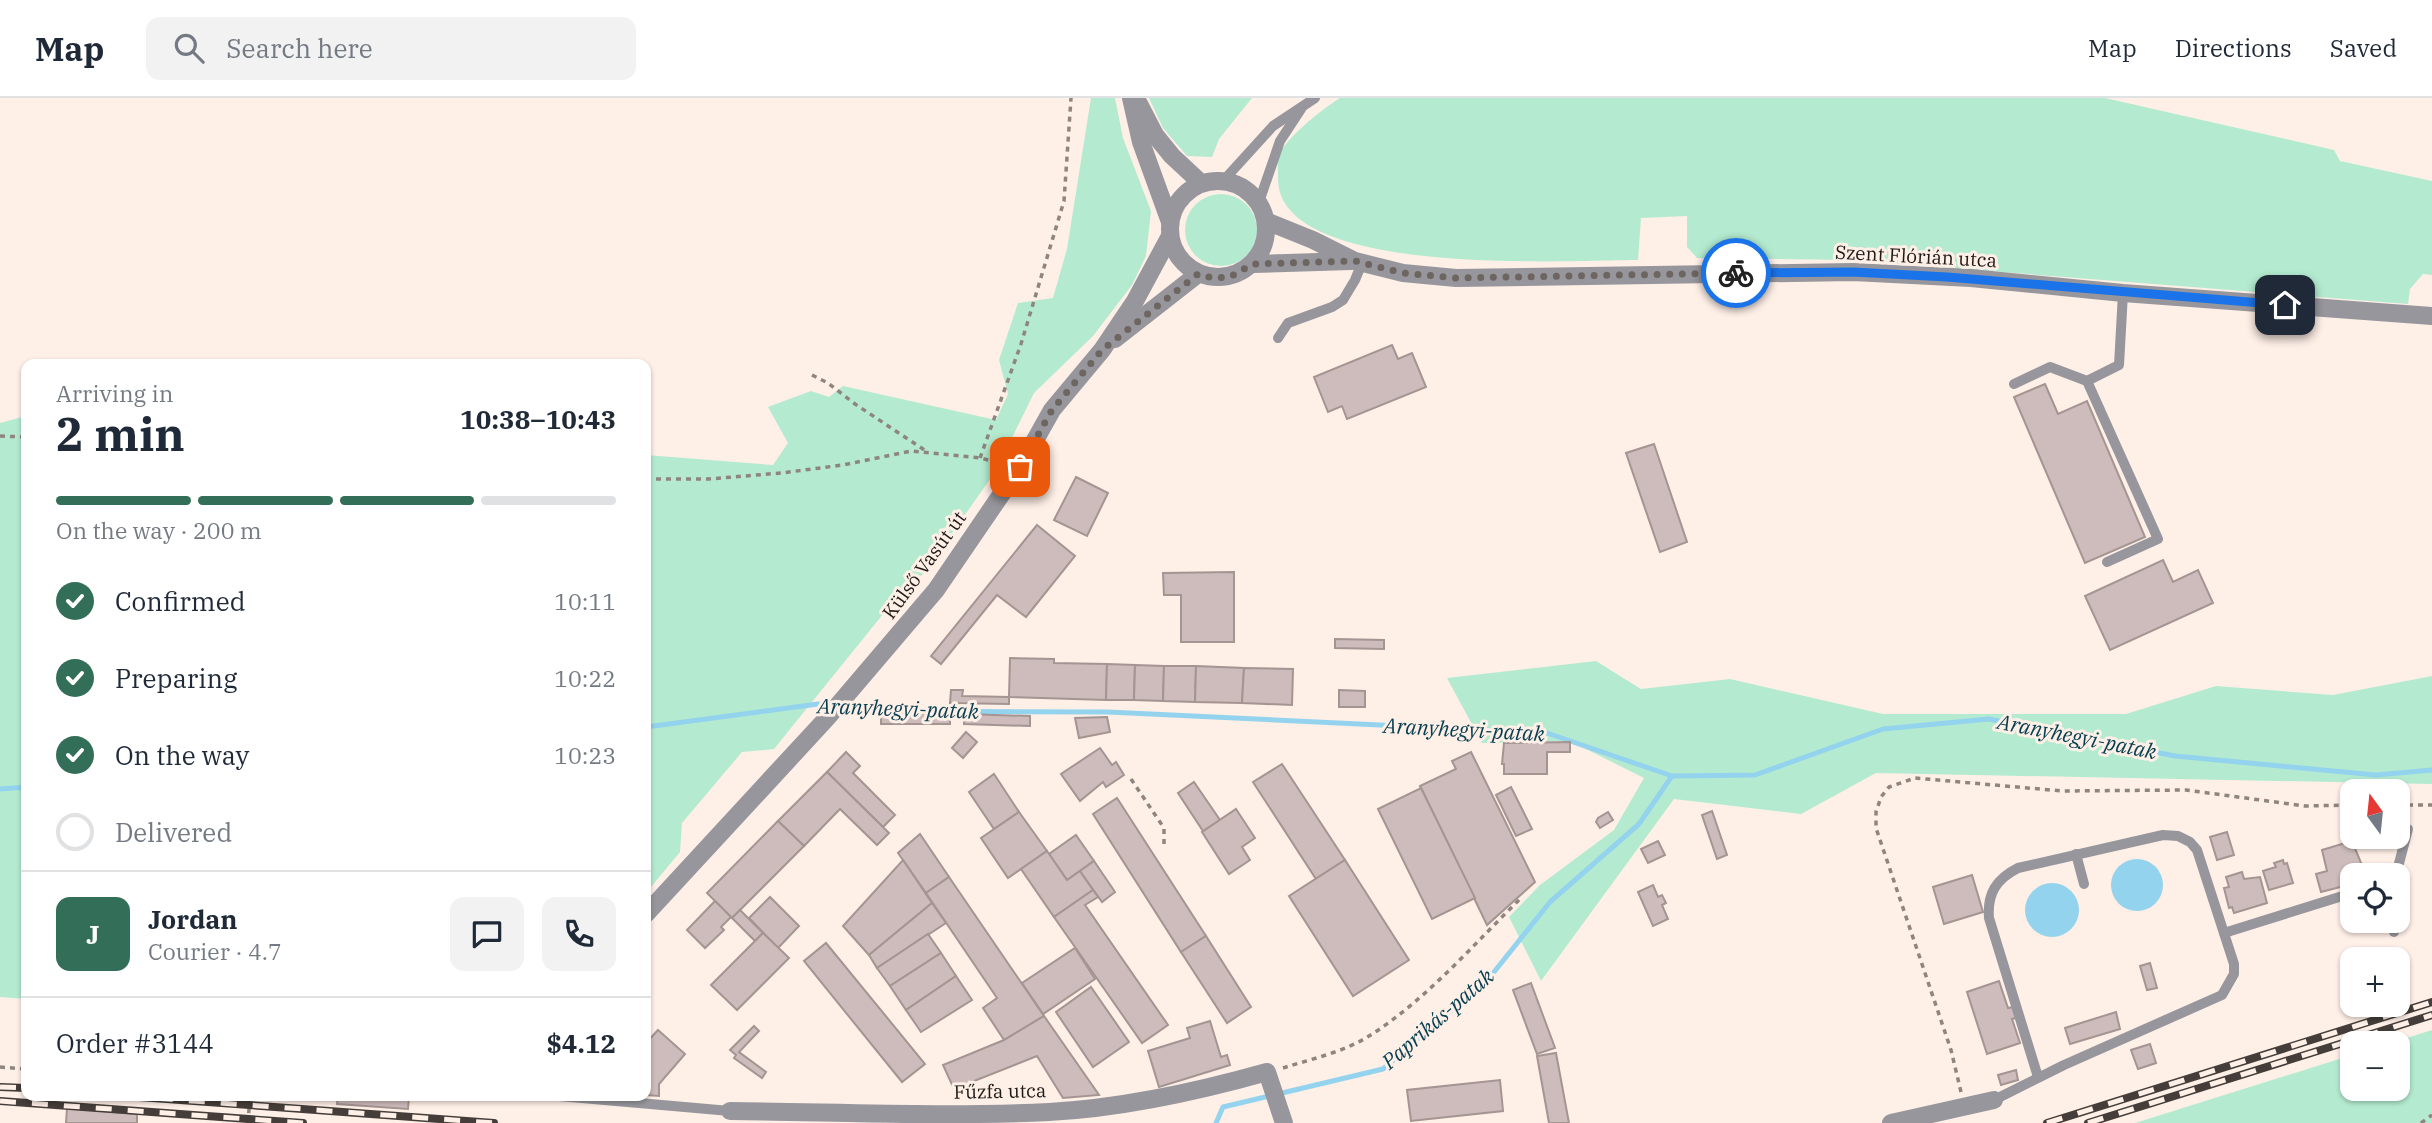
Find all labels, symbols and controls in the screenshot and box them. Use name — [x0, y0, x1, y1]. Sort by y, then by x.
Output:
search box — [146, 17, 636, 80]
text: Map — [35, 27, 104, 70]
icon: search — [170, 29, 208, 67]
text: Search here — [226, 31, 373, 65]
text: Map — [2088, 32, 2137, 64]
text: Directions — [2175, 32, 2292, 64]
text: Saved — [2330, 32, 2397, 64]
courier — [1701, 238, 1771, 308]
street label: Szent Flórián utca — [1834, 240, 1998, 272]
icon: bike — [1717, 254, 1755, 292]
pin — [2255, 275, 2315, 335]
icon: home — [2266, 286, 2304, 324]
text: Arriving in — [56, 378, 173, 408]
text: 10:38–10:43 — [460, 402, 616, 436]
text: 2 min — [56, 404, 185, 464]
pin — [990, 437, 1050, 497]
icon: bag — [1001, 448, 1039, 486]
street label: Külső Vasút út — [877, 506, 971, 624]
text: On the way · 200 m — [56, 515, 262, 545]
icon: check — [56, 582, 94, 620]
text: Confirmed — [115, 584, 246, 618]
text: 10:11 — [554, 586, 616, 616]
icon: check — [56, 659, 94, 697]
text: Preparing — [115, 661, 237, 695]
text: 10:22 — [554, 663, 616, 693]
water label: Aranyhegyi-patak — [815, 691, 980, 725]
water label: Aranyhegyi-patak — [1993, 706, 2160, 765]
water label: Aranyhegyi-patak — [1381, 711, 1546, 747]
icon: check — [56, 736, 94, 774]
text: On the way — [115, 738, 249, 772]
text: 10:23 — [554, 740, 616, 770]
north arrow — [2340, 779, 2410, 849]
map controls — [2340, 779, 2410, 1101]
text: Delivered — [115, 815, 232, 849]
button: locate — [2340, 863, 2410, 933]
button: chat — [450, 897, 524, 971]
button: phone — [542, 897, 616, 971]
text: Jordan — [148, 902, 238, 936]
text: J — [86, 917, 100, 951]
text: Courier · 4.7 — [148, 936, 282, 966]
button: + — [2340, 947, 2410, 1017]
water label: Paprikás-patak — [1375, 961, 1500, 1075]
text: Order #3144 — [56, 1026, 214, 1060]
text: $4.12 — [546, 1026, 616, 1060]
button: − — [2340, 1031, 2410, 1101]
street label: Fűzfa utca — [953, 1078, 1047, 1104]

